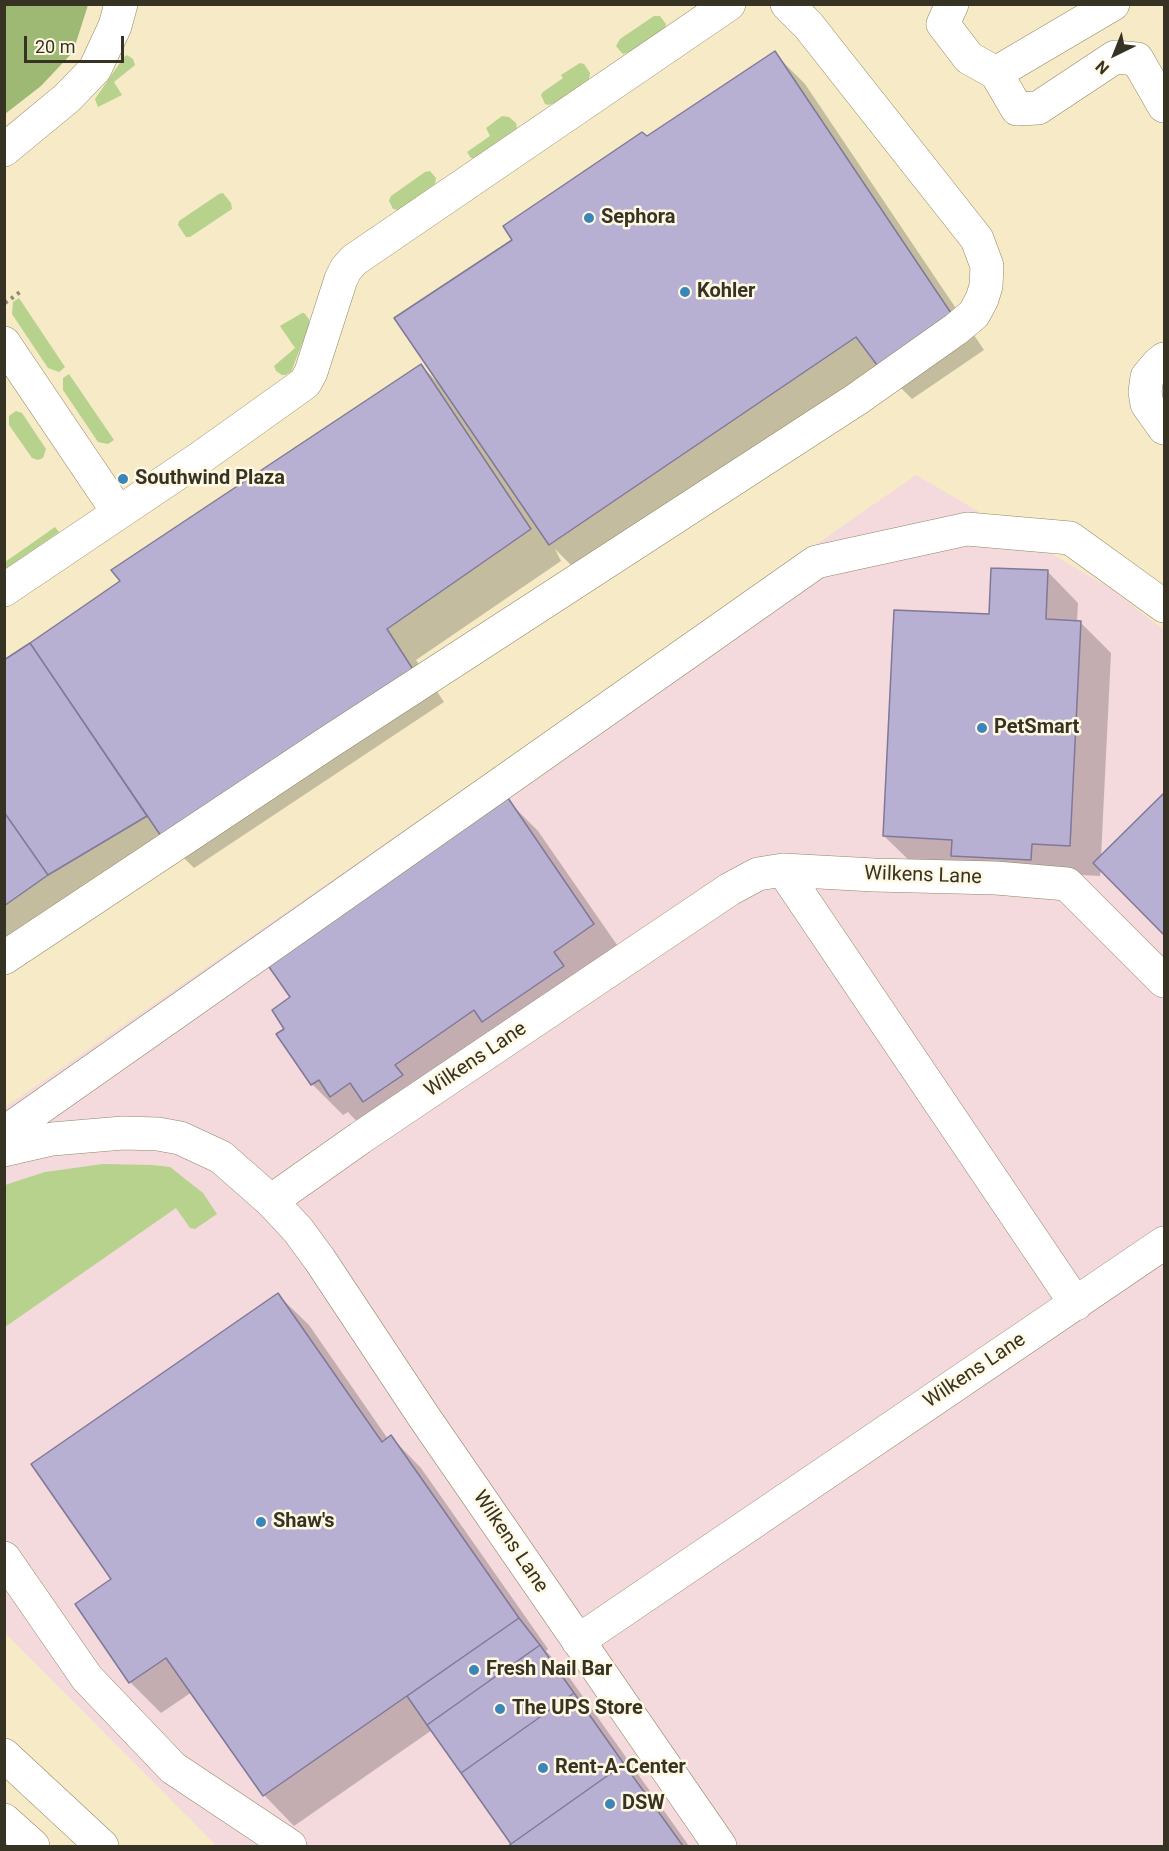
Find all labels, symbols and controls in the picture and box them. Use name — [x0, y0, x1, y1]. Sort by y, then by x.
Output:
scale bar — [27, 24, 128, 62]
north arrow — [1085, 24, 1145, 84]
text: 20 m — [35, 36, 75, 57]
text: N — [1092, 57, 1113, 78]
place label: Sephora — [601, 206, 676, 230]
marker: Sephora — [582, 211, 596, 225]
place label: Kohler — [697, 280, 755, 304]
marker: Kohler — [678, 285, 692, 299]
place label: Southwind Plaza — [135, 467, 285, 491]
marker: Southwind Plaza — [116, 472, 130, 486]
place label: PetSmart — [994, 716, 1079, 740]
marker: PetSmart — [975, 721, 989, 735]
street label: Wilkens Lane — [864, 862, 982, 890]
street label: Wilkens Lane — [421, 1017, 531, 1103]
street label: Wilkens Lane — [920, 1328, 1030, 1414]
street label: Wilkens Lane — [467, 1487, 553, 1597]
place label: Shaw's — [273, 1510, 335, 1534]
marker: Shaw's — [254, 1515, 268, 1529]
place label: Fresh Nail Bar — [486, 1658, 612, 1682]
marker: Fresh Nail Bar — [467, 1663, 481, 1677]
place label: The UPS Store — [512, 1697, 643, 1721]
marker: The UPS Store — [493, 1702, 507, 1716]
place label: Rent-A-Center — [555, 1756, 686, 1780]
marker: Rent-A-Center — [536, 1761, 550, 1775]
place label: DSW — [622, 1792, 665, 1816]
marker: DSW — [603, 1797, 617, 1811]

